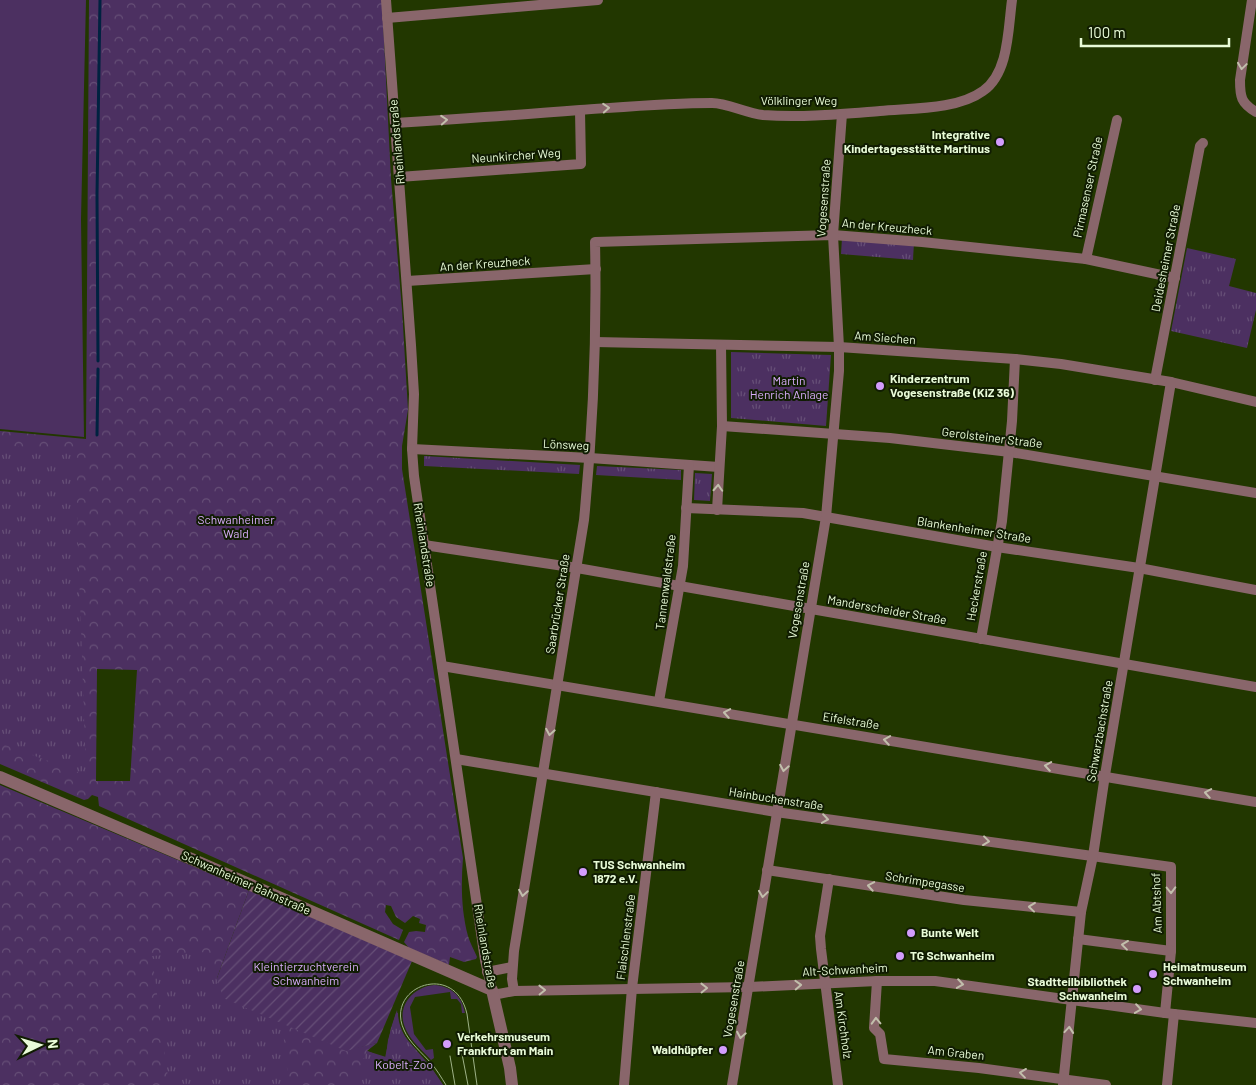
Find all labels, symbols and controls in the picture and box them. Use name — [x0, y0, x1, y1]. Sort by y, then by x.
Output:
scale bar — [1081, 15, 1228, 47]
text: 100 m — [1088, 23, 1126, 41]
one-way arrow — [1238, 61, 1248, 70]
street label: Völklinger Weg — [761, 93, 837, 107]
street label: Rheinlandstraße — [385, 99, 407, 185]
one-way arrow — [602, 103, 610, 114]
one-way arrow — [440, 115, 448, 126]
place label: Integrative Kindertagesstätte Martinus — [844, 127, 990, 155]
street label: Pirmasenser Straße — [1069, 135, 1105, 239]
marker: Integrative Kindertagesstätte Martinus — [994, 136, 1006, 148]
street label: Neunkircher Weg — [471, 145, 561, 165]
street label: Vogesenstraße — [813, 159, 833, 237]
street label: Deidesheimer Straße — [1148, 203, 1182, 313]
street label: An der Kreuzheck — [841, 215, 933, 237]
street label: An der Kreuzheck — [439, 253, 531, 273]
street label: Am Siechen — [854, 328, 916, 346]
place label: Kinderzentrum Vogesenstraße (KiZ 36) — [890, 371, 1015, 399]
park label: Martin Henrich Anlage — [750, 373, 828, 401]
marker: Kinderzentrum Vogesenstraße (KiZ 36) — [874, 380, 886, 392]
street label: Gerolsteiner Straße — [941, 424, 1043, 450]
street label: Lönsweg — [543, 436, 590, 452]
one-way arrow — [713, 484, 724, 492]
street label: Rheinlandstraße — [411, 502, 439, 588]
park label: Schwanheimer Wald — [197, 512, 275, 540]
street label: Blankenheimer Straße — [916, 513, 1032, 545]
street label: Tannenwaldstraße — [652, 533, 678, 630]
street label: Heckerstraße — [963, 550, 989, 622]
street label: Saarbrücker Straße — [542, 553, 572, 655]
street label: Vogesenstraße — [784, 560, 812, 639]
street label: Manderscheider Straße — [826, 592, 948, 626]
street label: Schwarzbachstraße — [1083, 679, 1115, 783]
one-way arrow — [723, 709, 732, 719]
street label: Eifelstraße — [822, 709, 880, 731]
one-way arrow — [545, 728, 555, 737]
one-way arrow — [883, 735, 892, 745]
one-way arrow — [1043, 762, 1052, 772]
one-way arrow — [780, 764, 790, 772]
street label: Hainbuchenstraße — [728, 784, 824, 812]
one-way arrow — [1204, 789, 1212, 799]
one-way arrow — [821, 813, 829, 824]
one-way arrow — [981, 836, 990, 846]
street label: Schwanheimer Bahnstraße — [180, 847, 313, 917]
place label: TUS Schwanheim 1872 e.V. — [593, 857, 685, 885]
marker: TUS Schwanheim 1872 e.V. — [577, 866, 589, 878]
street label: Schrimpegasse — [884, 868, 966, 894]
street label: Am Abtshof — [1148, 872, 1164, 934]
one-way arrow — [867, 882, 876, 892]
one-way arrow — [1166, 886, 1176, 894]
one-way arrow — [519, 888, 529, 897]
one-way arrow — [758, 891, 769, 899]
street label: Flaischlenstraße — [613, 893, 637, 981]
one-way arrow — [1028, 902, 1036, 913]
street label: Rheinlandstraße — [472, 903, 500, 989]
place label: Bunte Welt — [921, 925, 979, 939]
marker: Bunte Welt — [905, 927, 917, 939]
one-way arrow — [1120, 940, 1128, 951]
place label: TG Schwanheim — [910, 948, 994, 962]
marker: TG Schwanheim — [894, 950, 906, 962]
park label: Kleintierzuchtverein Schwanheim — [253, 959, 359, 987]
street label: Vogesenstraße — [719, 959, 747, 1038]
place label: Heimatmuseum Schwanheim — [1163, 959, 1247, 987]
street label: Alt-Schwanheim — [802, 960, 888, 978]
marker: Heimatmuseum Schwanheim — [1147, 968, 1159, 980]
place label: Stadtteilbibliothek Schwanheim — [1027, 974, 1128, 1002]
one-way arrow — [956, 978, 964, 989]
one-way arrow — [794, 980, 802, 990]
one-way arrow — [700, 982, 708, 993]
marker: Stadtteilbibliothek Schwanheim — [1131, 983, 1143, 995]
one-way arrow — [538, 985, 546, 995]
street label: Am Kirchholz — [832, 990, 856, 1060]
one-way arrow — [1135, 1003, 1143, 1014]
one-way arrow — [870, 1016, 881, 1024]
north arrow — [15, 1020, 65, 1070]
one-way arrow — [1063, 1026, 1074, 1034]
place label: Verkehrsmuseum Frankfurt am Main — [457, 1029, 553, 1057]
one-way arrow — [736, 1031, 746, 1040]
text: N — [45, 1038, 62, 1049]
marker: Verkehrsmuseum Frankfurt am Main — [441, 1038, 453, 1050]
place label: Waldhüpfer — [652, 1042, 713, 1056]
street label: Am Graben — [927, 1042, 985, 1062]
marker: Waldhüpfer — [717, 1044, 729, 1056]
park label: Kobelt-Zoo — [375, 1057, 433, 1071]
one-way arrow — [1018, 1069, 1027, 1079]

